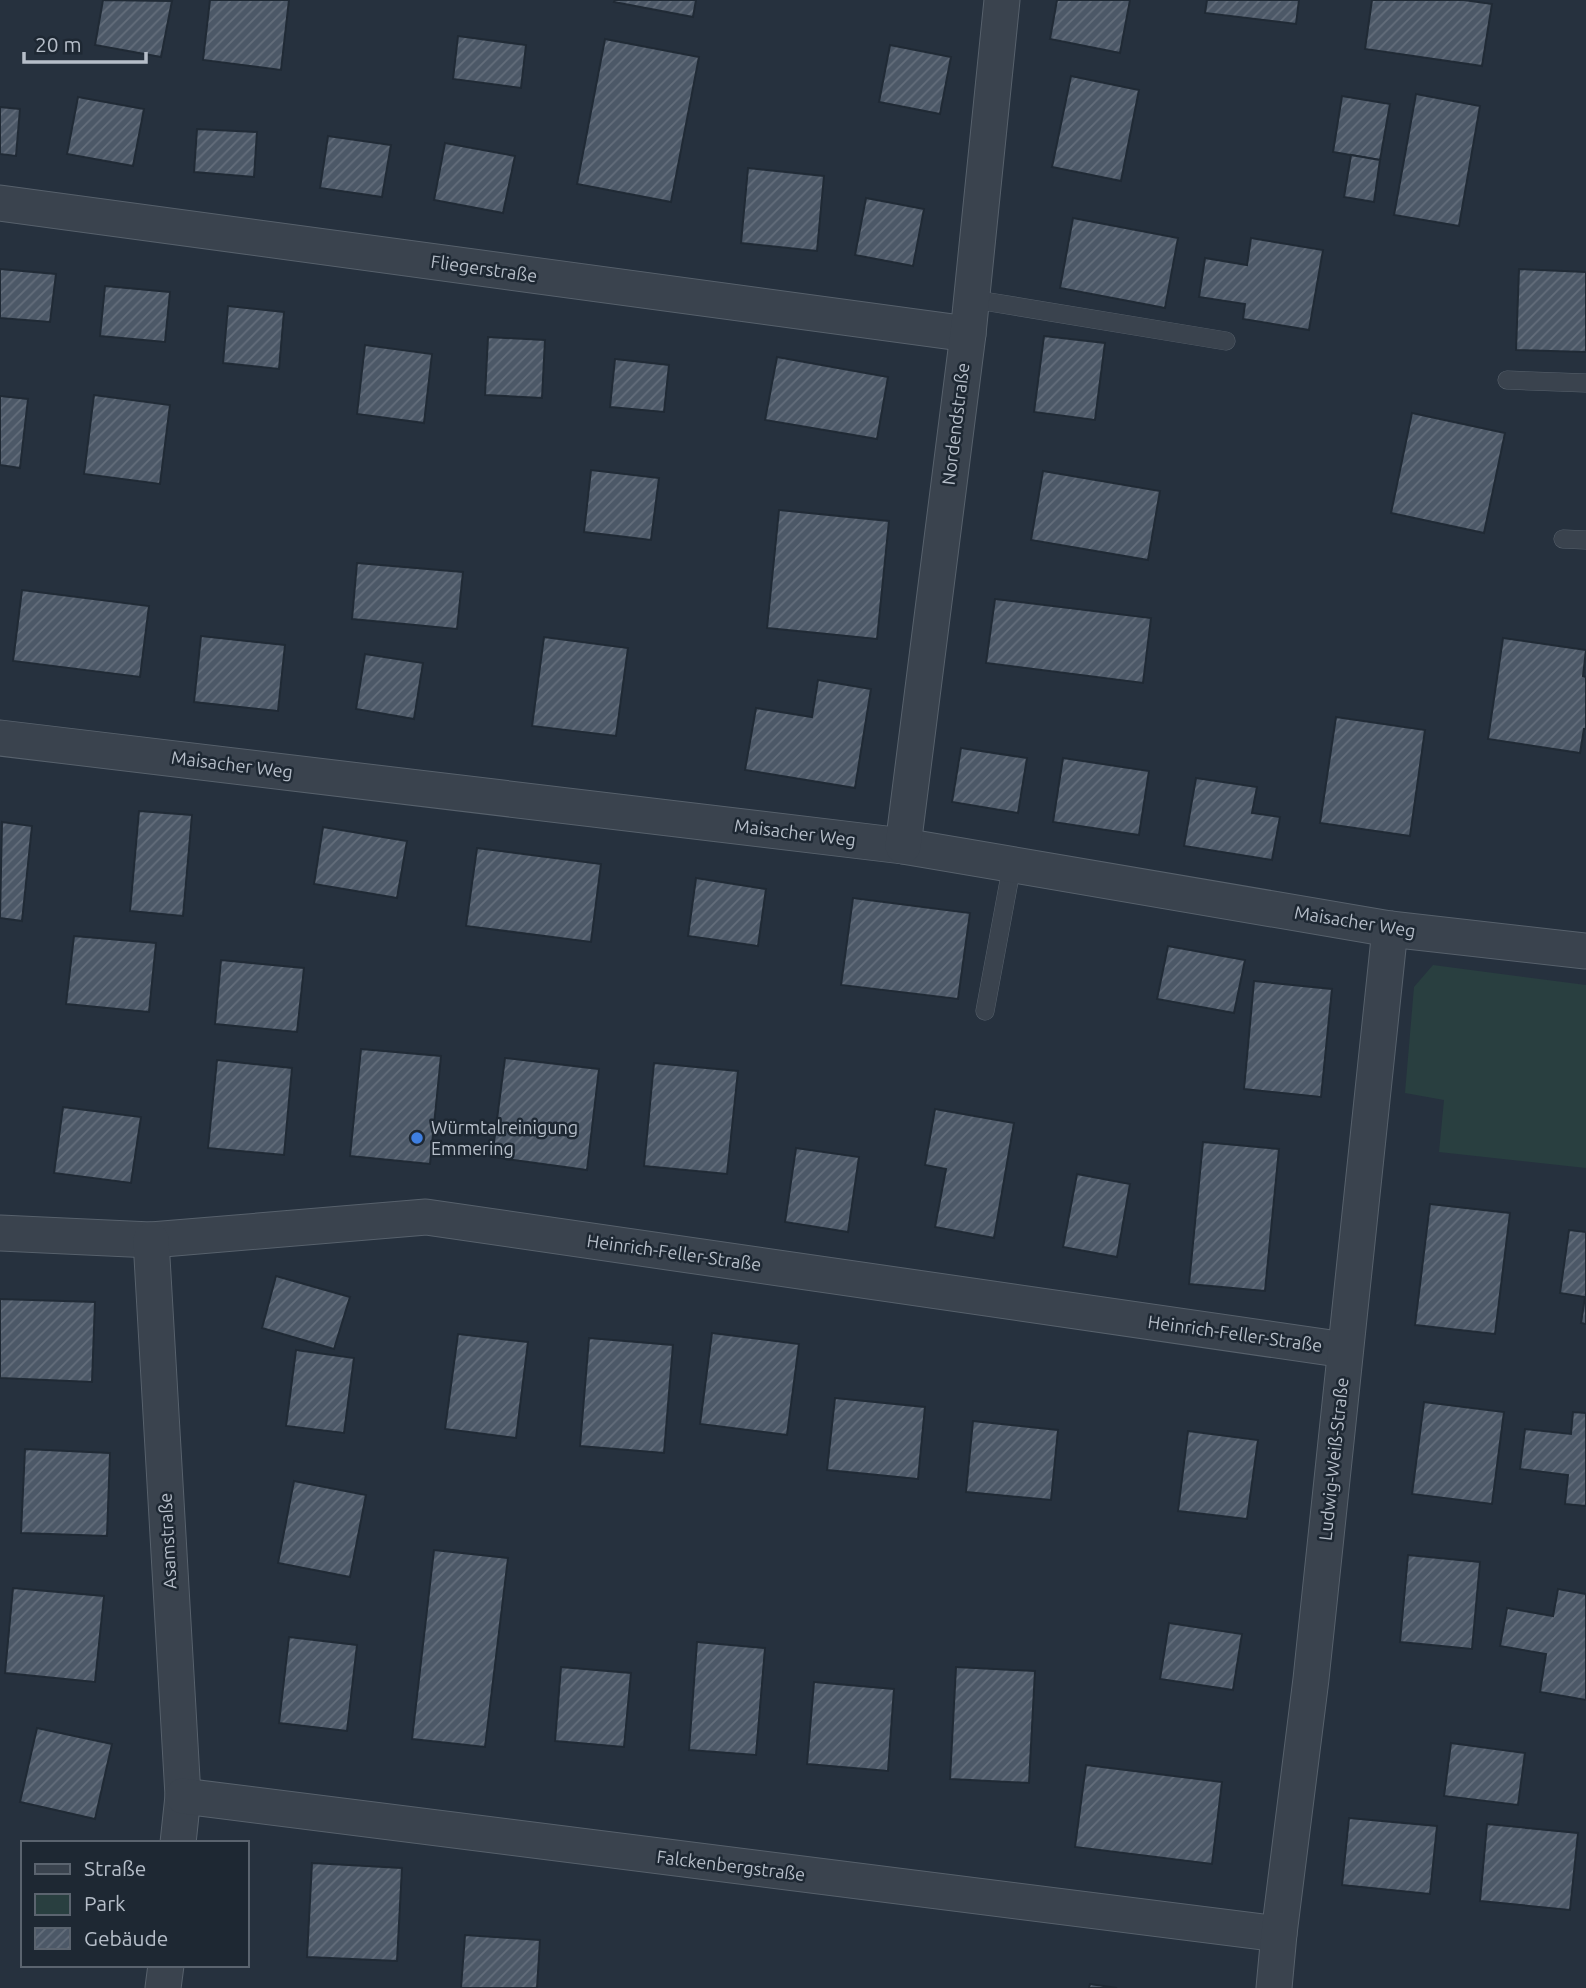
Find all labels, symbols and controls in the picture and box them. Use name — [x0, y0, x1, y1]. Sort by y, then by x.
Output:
scale bar — [24, 21, 147, 65]
text: 20 m — [35, 32, 82, 56]
street label: Fliegerstraße — [430, 251, 539, 285]
street label: Nordendstraße — [938, 362, 972, 486]
street label: Maisacher Weg — [170, 747, 294, 781]
street label: Maisacher Weg — [733, 815, 857, 849]
street label: Maisacher Weg — [1293, 902, 1417, 940]
place label: Würmtalreinigung Emmering — [431, 1117, 578, 1158]
marker: Würmtalreinigung Emmering — [409, 1130, 425, 1146]
street label: Heinrich-Feller-Straße — [586, 1230, 763, 1274]
street label: Heinrich-Feller-Straße — [1147, 1311, 1324, 1355]
street label: Ludwig-Weiß-Straße — [1314, 1376, 1352, 1541]
street label: Asamstraße — [154, 1492, 180, 1590]
legend — [21, 1841, 248, 1967]
street label: Falckenbergstraße — [656, 1846, 807, 1884]
text: Straße — [84, 1856, 146, 1880]
text: Park — [84, 1891, 126, 1915]
text: Gebäude — [84, 1926, 168, 1950]

